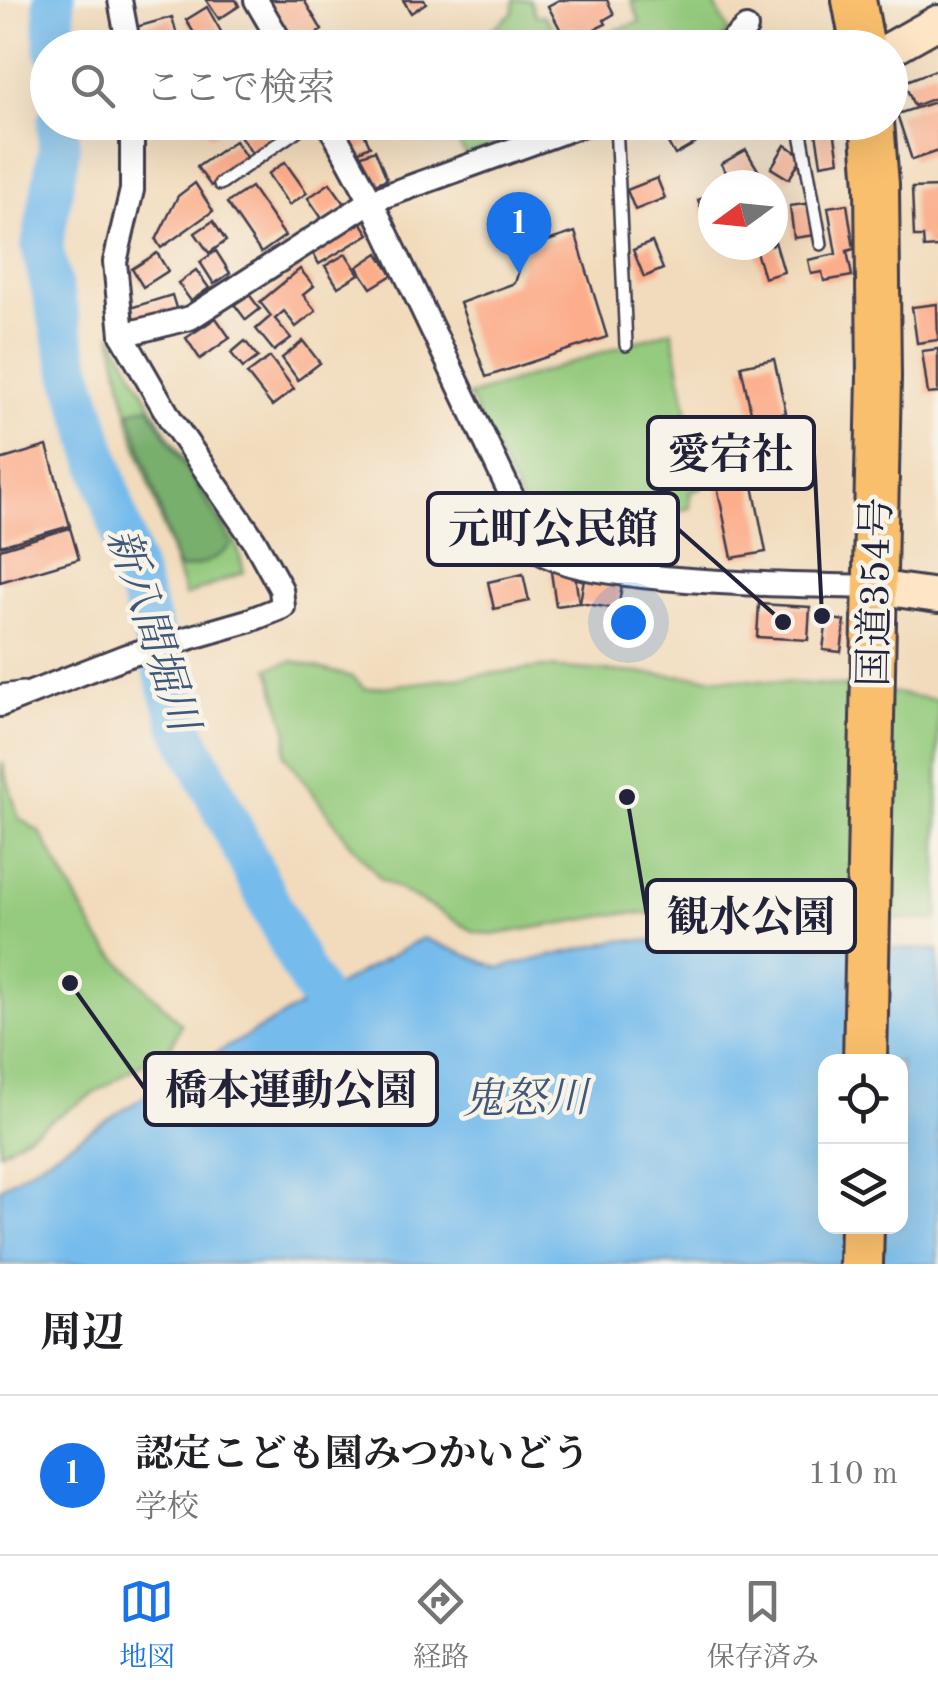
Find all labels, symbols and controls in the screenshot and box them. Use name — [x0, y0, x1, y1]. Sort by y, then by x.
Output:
search box — [30, 30, 908, 140]
icon: search — [65, 58, 120, 113]
text: ここで検索 — [145, 71, 335, 109]
north arrow — [698, 170, 788, 260]
pin: 1 — [486, 192, 552, 274]
callout: 愛宕社 — [648, 417, 814, 489]
text: 愛宕社 — [668, 432, 794, 478]
callout: 元町公民館 — [428, 493, 678, 565]
street label: 国道354号 — [852, 497, 900, 687]
text: 元町公民館 — [448, 507, 658, 553]
water label: 新八間堀川 — [98, 523, 208, 740]
your location — [603, 597, 654, 648]
callout: 観水公園 — [647, 880, 855, 952]
text: 観水公園 — [667, 895, 835, 941]
callout: 橋本運動公園 — [145, 1053, 437, 1125]
map controls — [818, 1054, 908, 1234]
button: locate — [818, 1054, 908, 1144]
text: 橋本運動公園 — [165, 1068, 417, 1114]
water label: 鬼怒川 — [462, 1075, 592, 1123]
button: layers — [818, 1144, 908, 1234]
text: 周辺 — [40, 1314, 124, 1356]
text: 認定こども園みつかいどう — [135, 1437, 590, 1475]
text: 1 — [63, 1459, 82, 1491]
text: 110 m — [808, 1459, 898, 1491]
text: 学校 — [135, 1493, 199, 1525]
tab: 地図 — [119, 1574, 175, 1677]
tab: 経路 — [413, 1574, 469, 1677]
tab: 保存済み — [707, 1574, 819, 1677]

